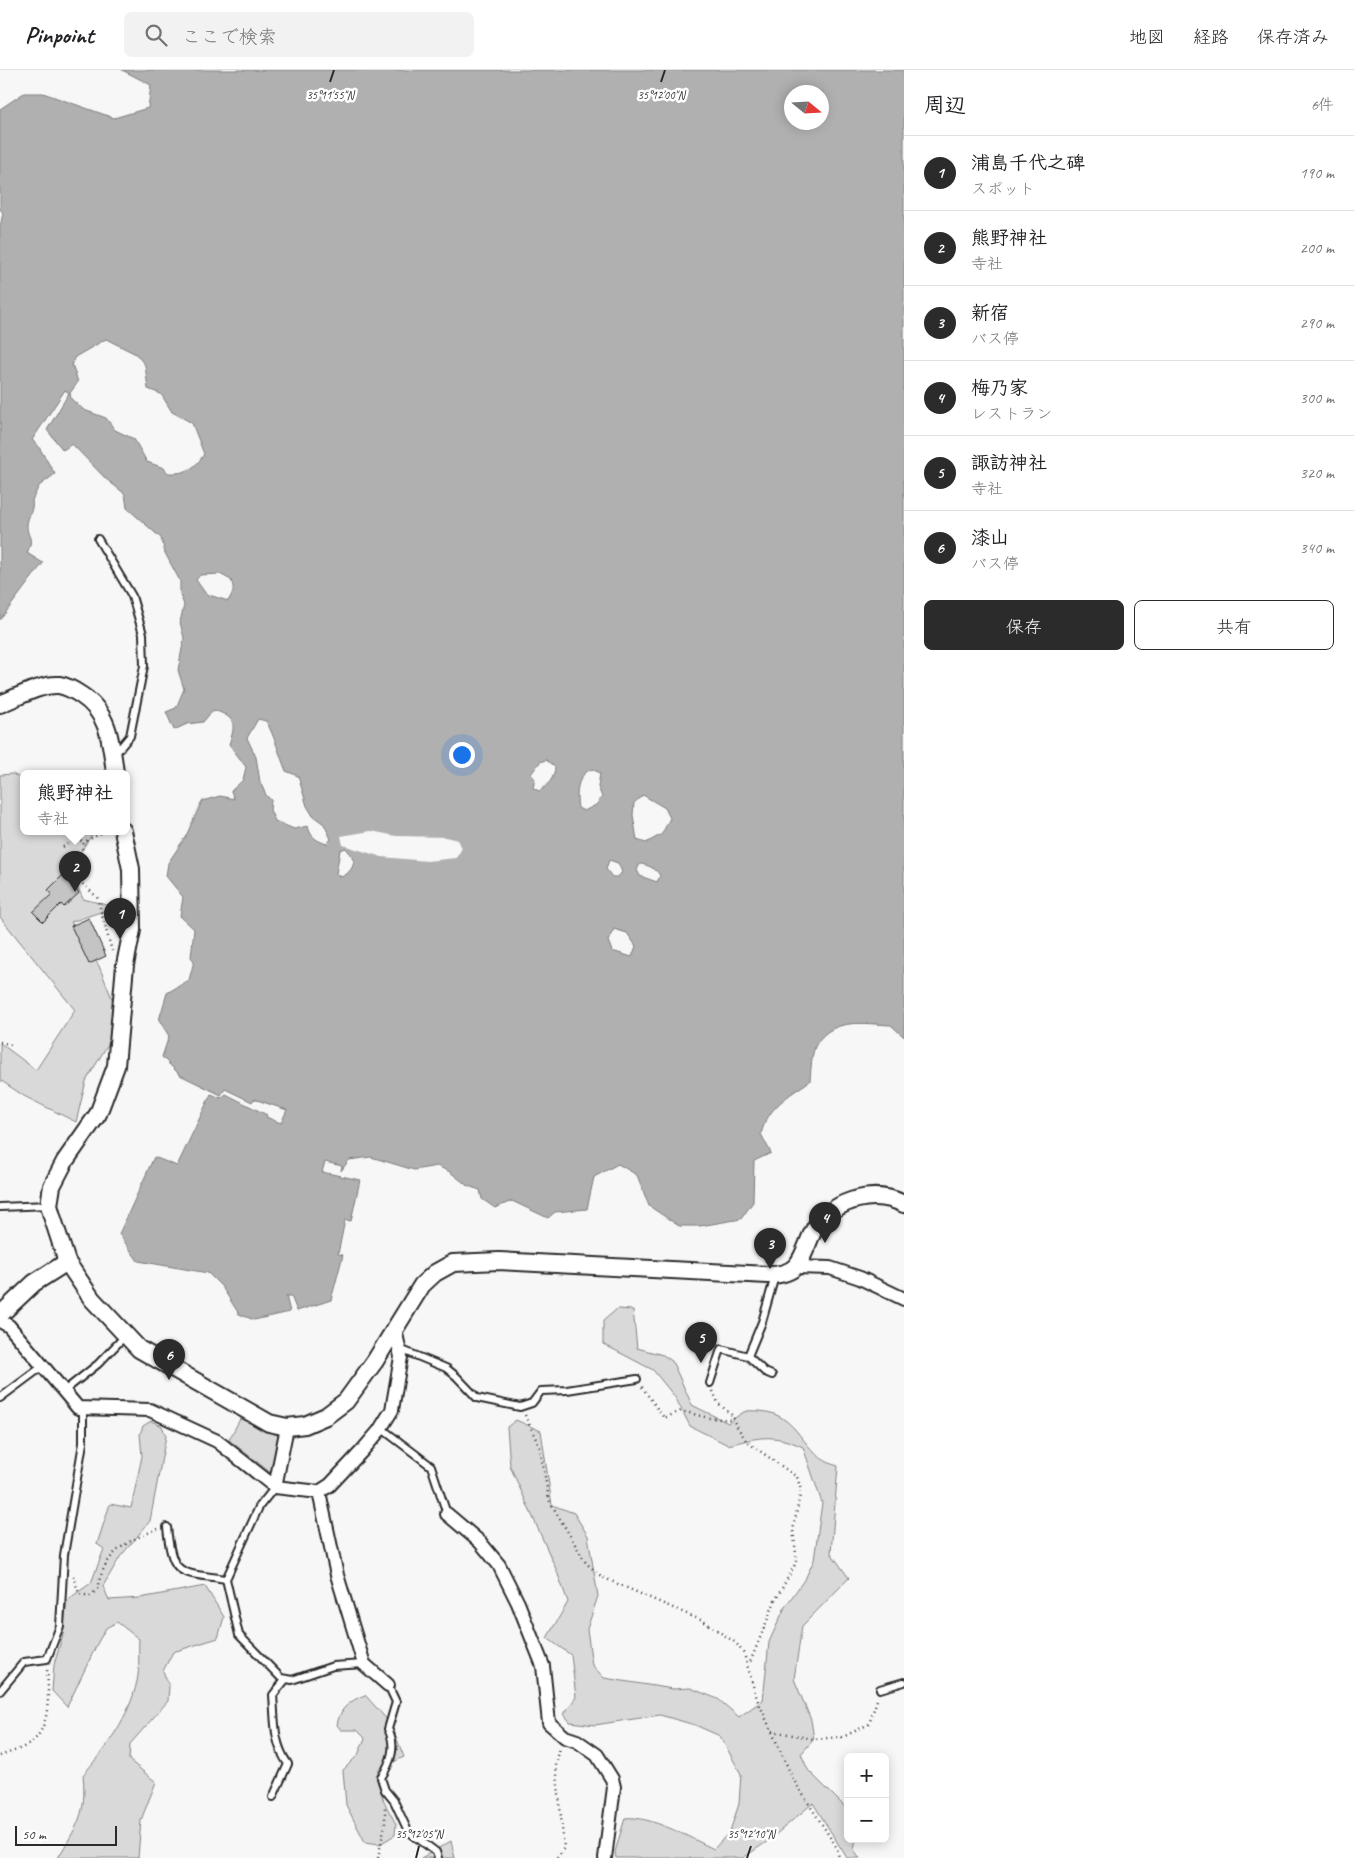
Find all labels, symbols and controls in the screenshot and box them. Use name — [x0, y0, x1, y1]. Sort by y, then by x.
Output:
search box — [124, 12, 474, 57]
text: Pinpoint — [25, 20, 94, 50]
icon: search — [142, 21, 170, 49]
text: ここで検索 — [182, 25, 277, 49]
text: 地図 — [1129, 26, 1165, 48]
text: 経路 — [1193, 26, 1229, 48]
text: 保存済み — [1257, 26, 1329, 48]
north arrow — [784, 85, 829, 130]
text: 35°11'55"N — [306, 87, 355, 103]
text: 35°12'00"N — [637, 87, 686, 103]
text: 周辺 — [924, 92, 966, 118]
text: 6件 — [1311, 95, 1334, 115]
text: 浦島千代之碑 — [971, 151, 1085, 175]
text: 1 — [936, 163, 944, 183]
text: 190 m — [1300, 163, 1334, 183]
text: スポット — [971, 179, 1035, 199]
text: 熊野神社 — [971, 226, 1047, 250]
text: 2 — [936, 238, 944, 258]
text: 200 m — [1300, 238, 1334, 258]
text: 寺社 — [971, 254, 1003, 274]
text: 新宿 — [971, 301, 1009, 325]
text: 3 — [936, 313, 944, 333]
text: 290 m — [1300, 313, 1334, 333]
text: バス停 — [971, 329, 1019, 349]
text: 梅乃家 — [971, 376, 1028, 400]
text: 4 — [936, 388, 944, 408]
text: 300 m — [1300, 388, 1334, 408]
text: レストラン — [971, 404, 1052, 424]
text: 諏訪神社 — [971, 451, 1047, 475]
text: 5 — [937, 463, 943, 483]
text: 320 m — [1300, 463, 1334, 483]
text: 寺社 — [971, 479, 1003, 499]
text: 漆山 — [971, 526, 1009, 550]
text: 6 — [936, 538, 944, 558]
text: 340 m — [1300, 538, 1334, 558]
text: バス停 — [971, 554, 1019, 574]
button: 保存 — [924, 600, 1124, 650]
button: 共有 — [1134, 600, 1334, 650]
your location — [449, 742, 475, 768]
popup — [20, 770, 130, 835]
text: 熊野神社 — [37, 781, 113, 805]
text: 寺社 — [37, 809, 69, 829]
pin: 2 — [59, 851, 91, 892]
pin: 1 — [104, 898, 136, 939]
pin: 4 — [809, 1202, 841, 1243]
pin: 3 — [754, 1228, 786, 1269]
pin: 5 — [685, 1322, 717, 1363]
pin: 6 — [153, 1339, 185, 1380]
map controls — [844, 1753, 889, 1843]
button: + — [844, 1753, 889, 1798]
button: − — [844, 1798, 889, 1843]
scale bar — [15, 1823, 118, 1846]
text: 50 m — [22, 1826, 46, 1843]
text: 35°12'05"N — [395, 1826, 444, 1842]
text: 35°12'10"N — [727, 1826, 776, 1842]

